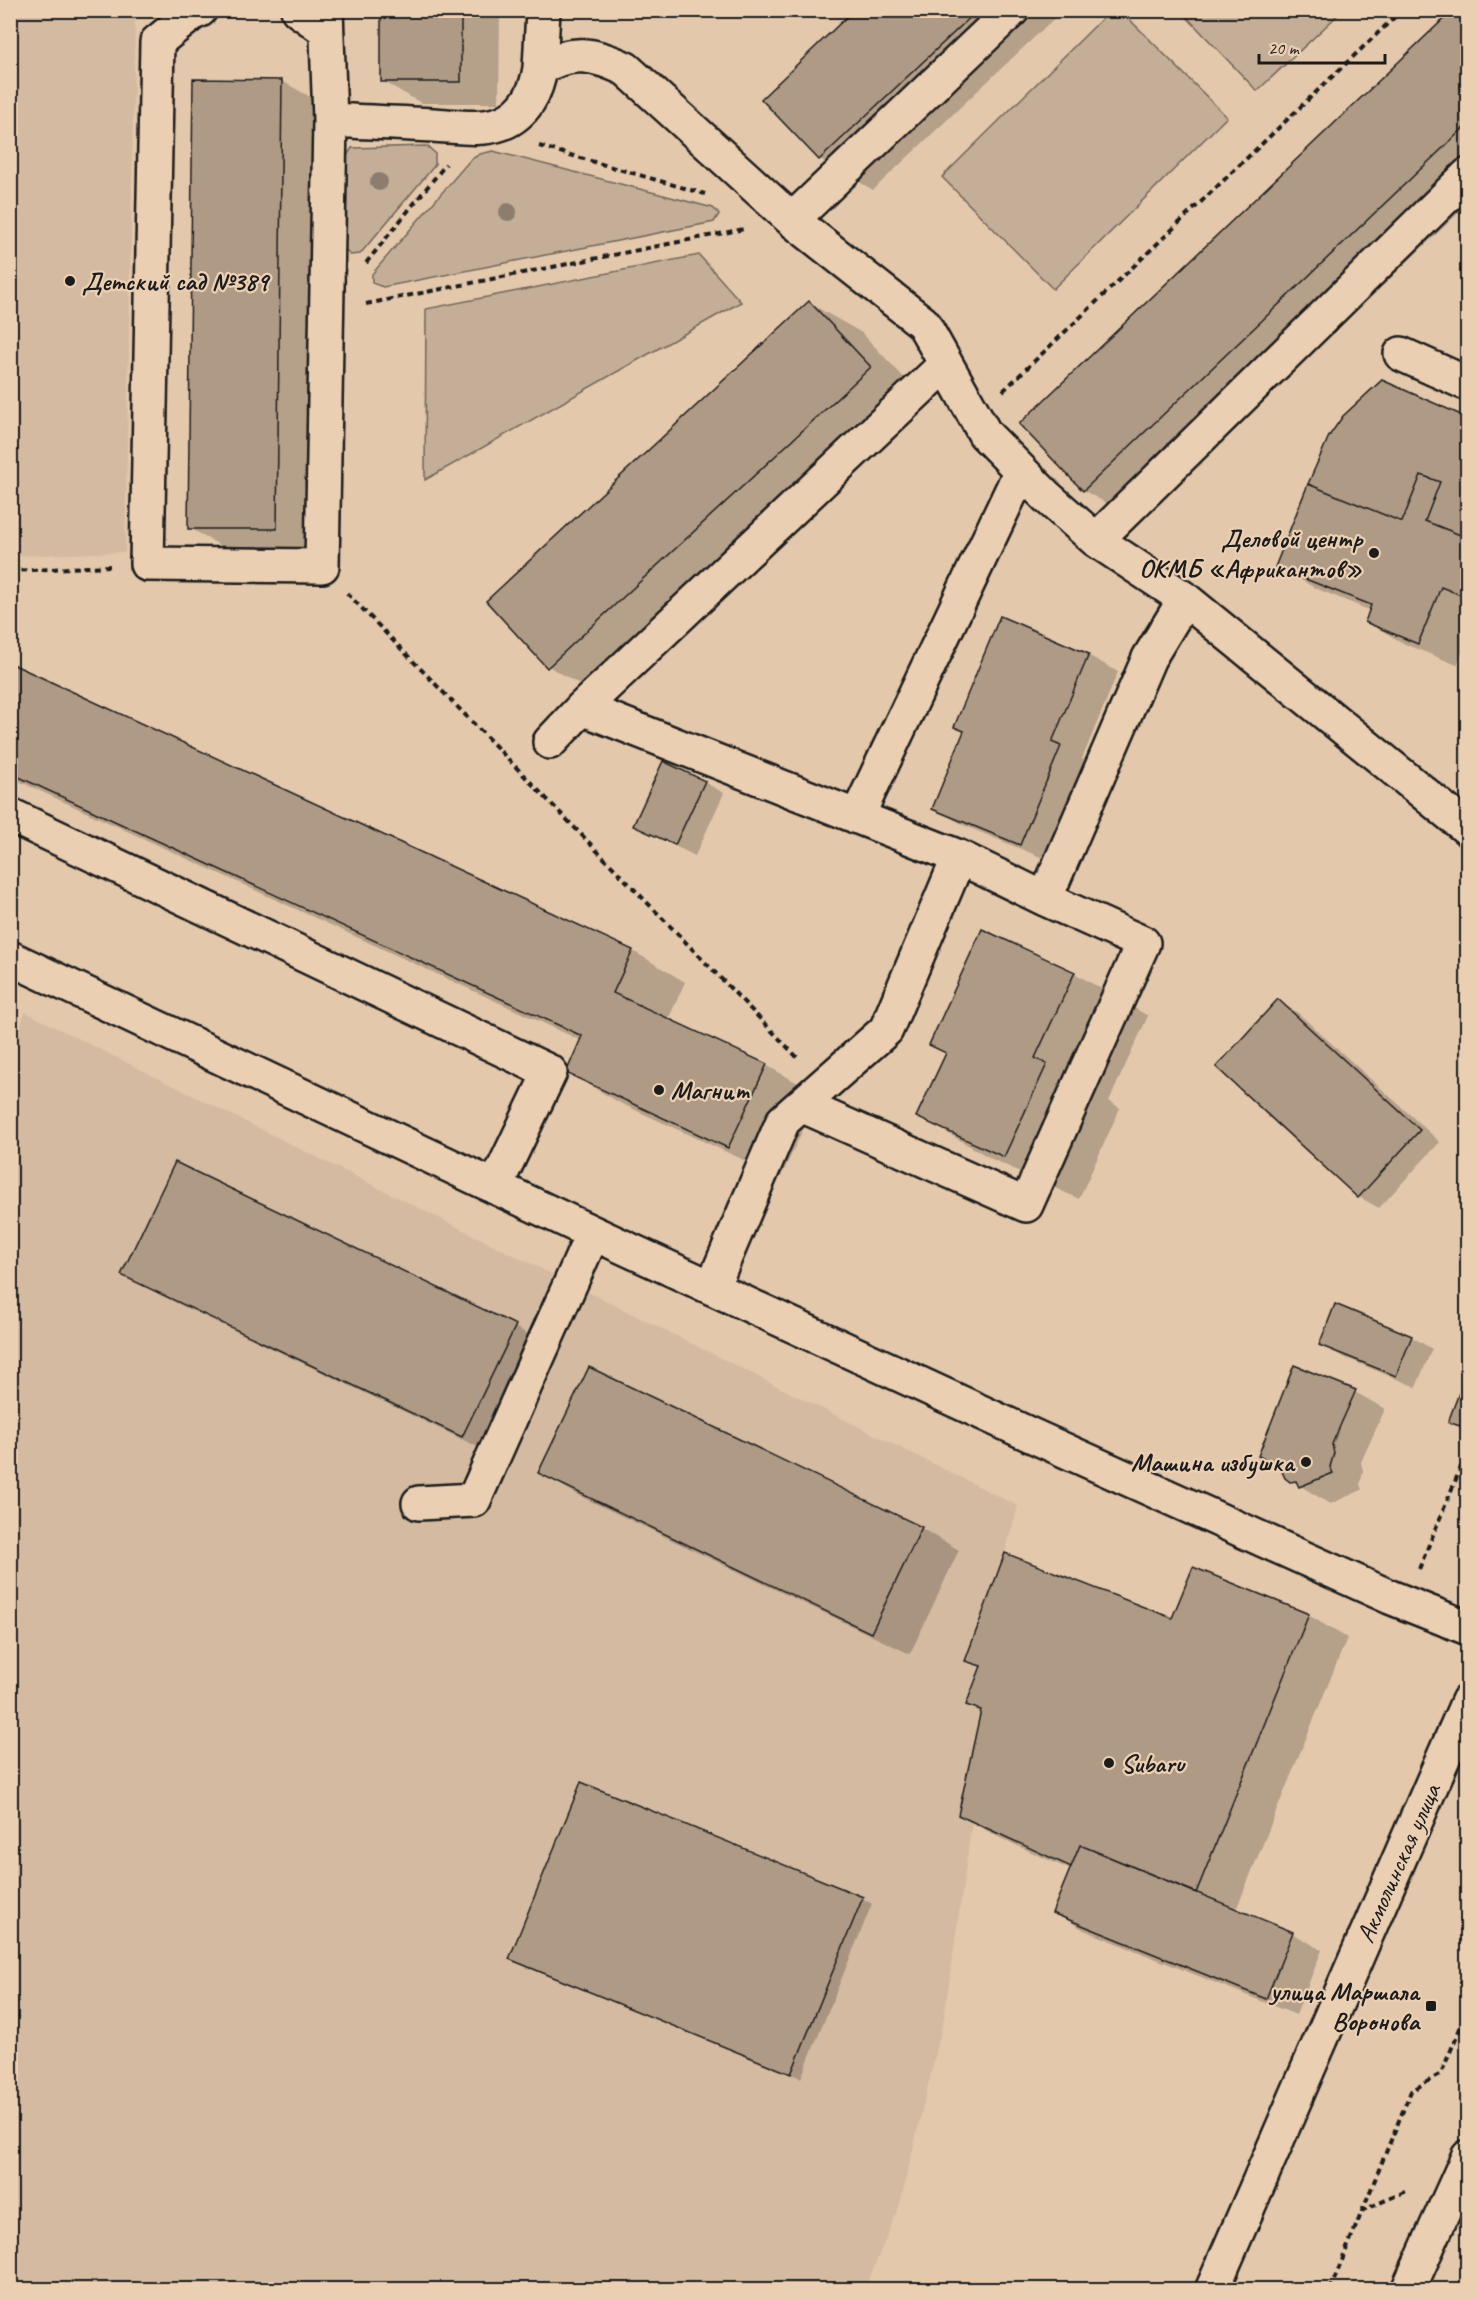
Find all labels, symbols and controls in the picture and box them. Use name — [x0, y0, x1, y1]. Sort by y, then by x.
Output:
scale bar — [1259, 27, 1385, 65]
text: 20 m — [1268, 37, 1301, 59]
place label: Детский сад №389 — [82, 265, 270, 298]
marker: Детский сад №389 — [63, 274, 77, 288]
place label: Деловой центр ОКМБ «Африкантов» — [1139, 522, 1364, 585]
marker: Деловой центр ОКМБ «Африкантов» — [1367, 546, 1381, 560]
place label: Магнит — [671, 1074, 751, 1107]
marker: Магнит — [652, 1083, 666, 1097]
place label: Машина избушка — [1131, 1446, 1297, 1479]
marker: Машина избушка — [1299, 1455, 1313, 1469]
place label: Subaru — [1121, 1747, 1186, 1780]
marker: Subaru — [1102, 1756, 1116, 1770]
street label: Акмолинская улица — [1349, 1777, 1449, 1948]
place label: улица Маршала Воронова — [1268, 1975, 1422, 2038]
marker: улица Маршала Воронова — [1424, 1999, 1438, 2013]

